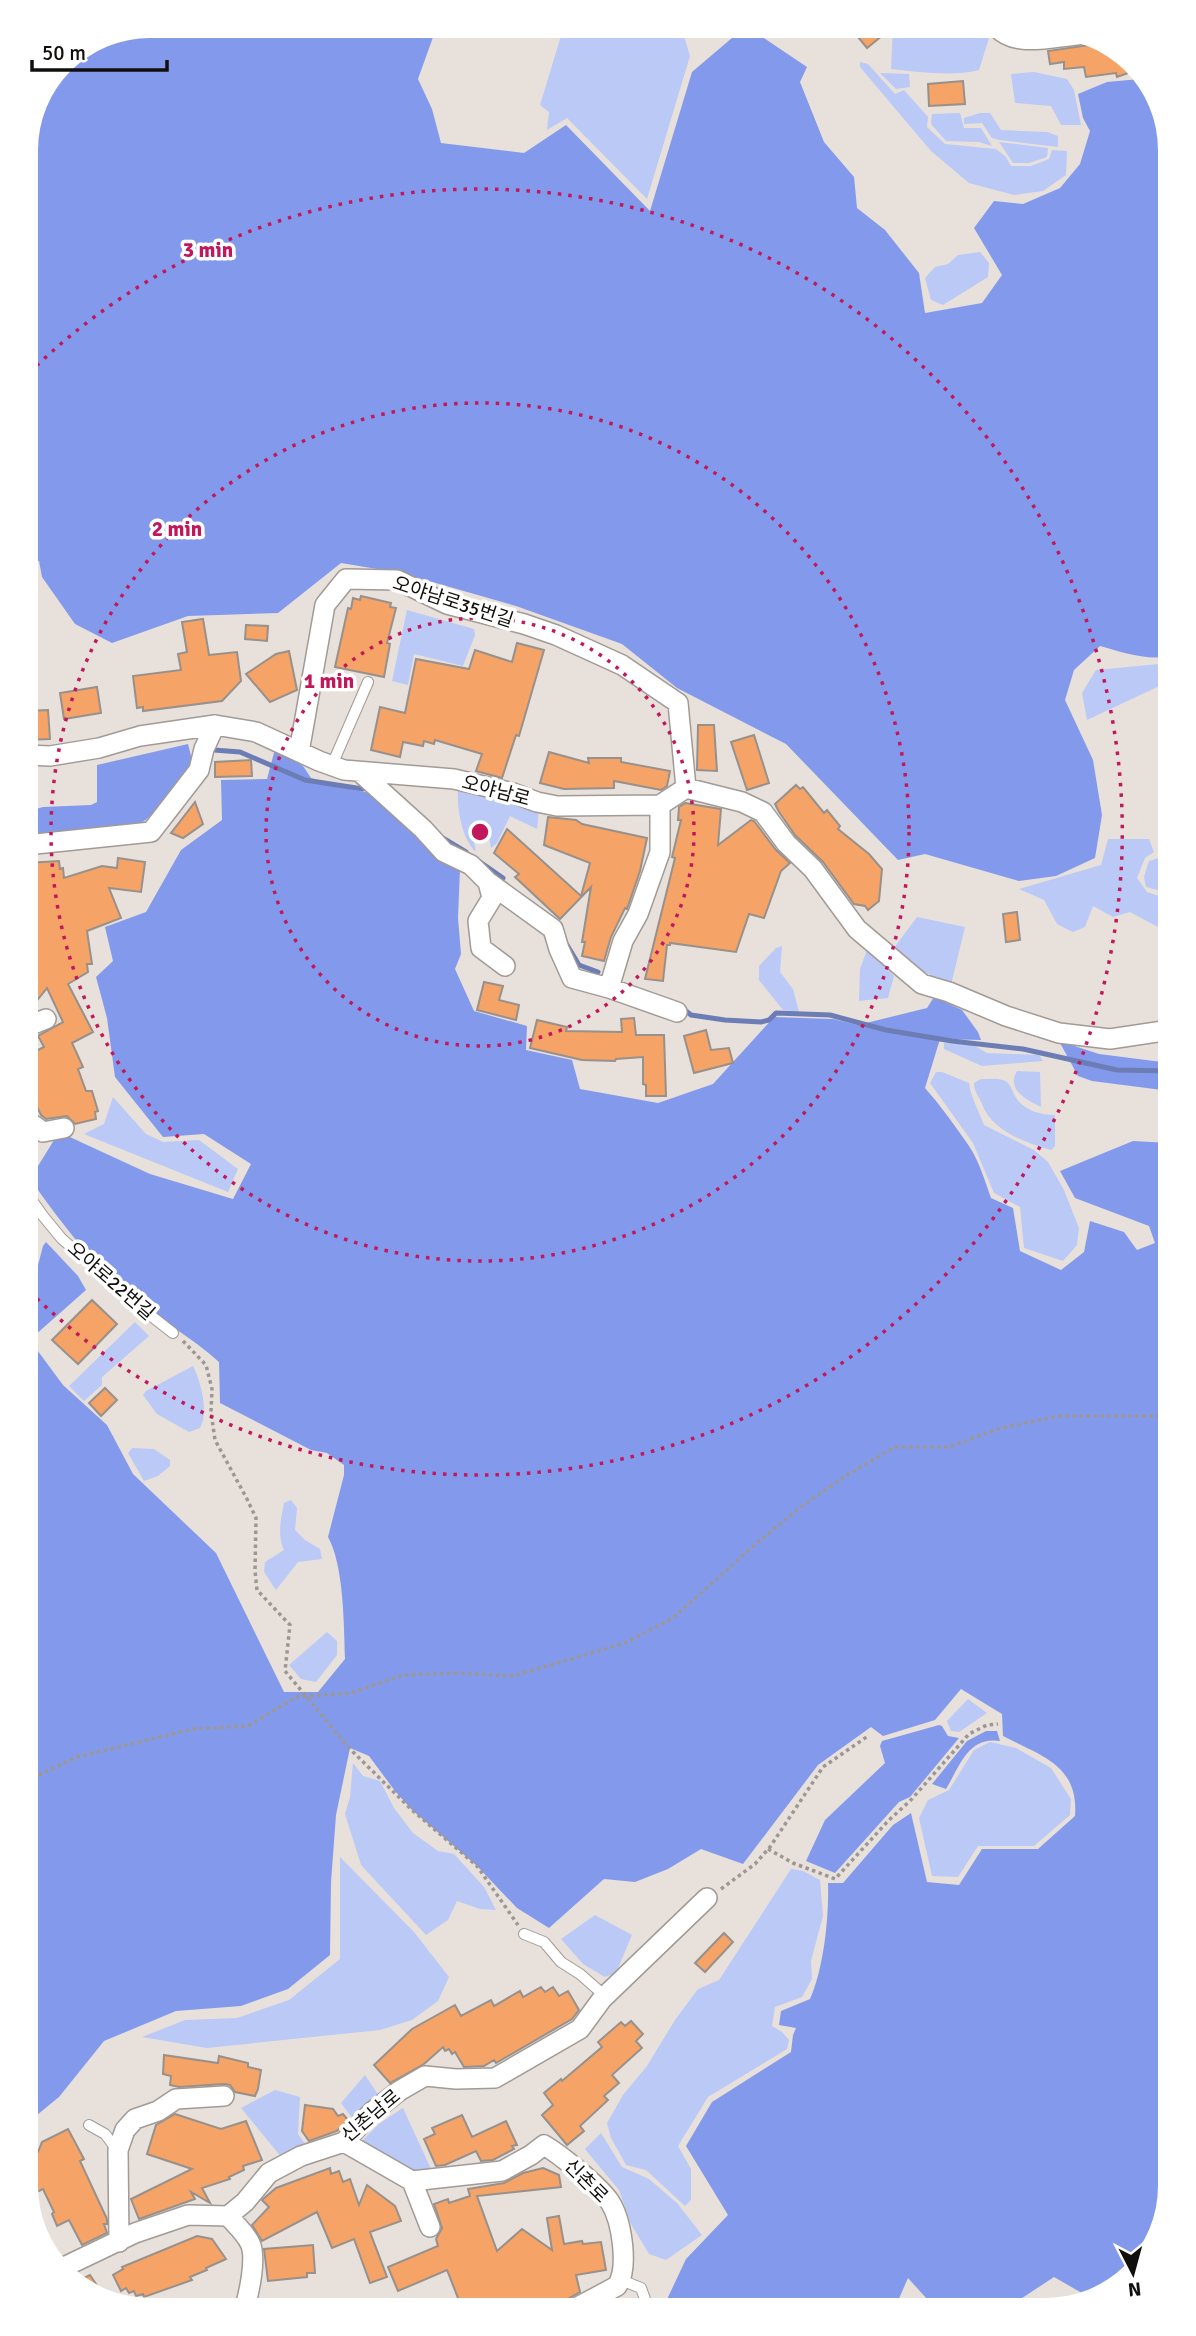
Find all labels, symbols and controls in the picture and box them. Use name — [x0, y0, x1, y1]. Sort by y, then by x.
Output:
scale bar — [32, 28, 166, 72]
text: 50 m — [42, 40, 86, 66]
text: 3 min — [183, 237, 233, 263]
text: 2 min — [152, 516, 202, 542]
street label: 오야남로35번길 — [390, 571, 516, 633]
text: 1 min — [304, 668, 354, 694]
street label: 오야남로 — [459, 770, 533, 812]
centre of rings — [468, 820, 492, 844]
street label: 오야로22번길 — [62, 1237, 160, 1325]
street label: 신촌남로 — [337, 2084, 405, 2148]
street label: 신촌로 — [559, 2154, 613, 2208]
north arrow — [1098, 2238, 1168, 2308]
text: N — [1127, 2276, 1142, 2302]

